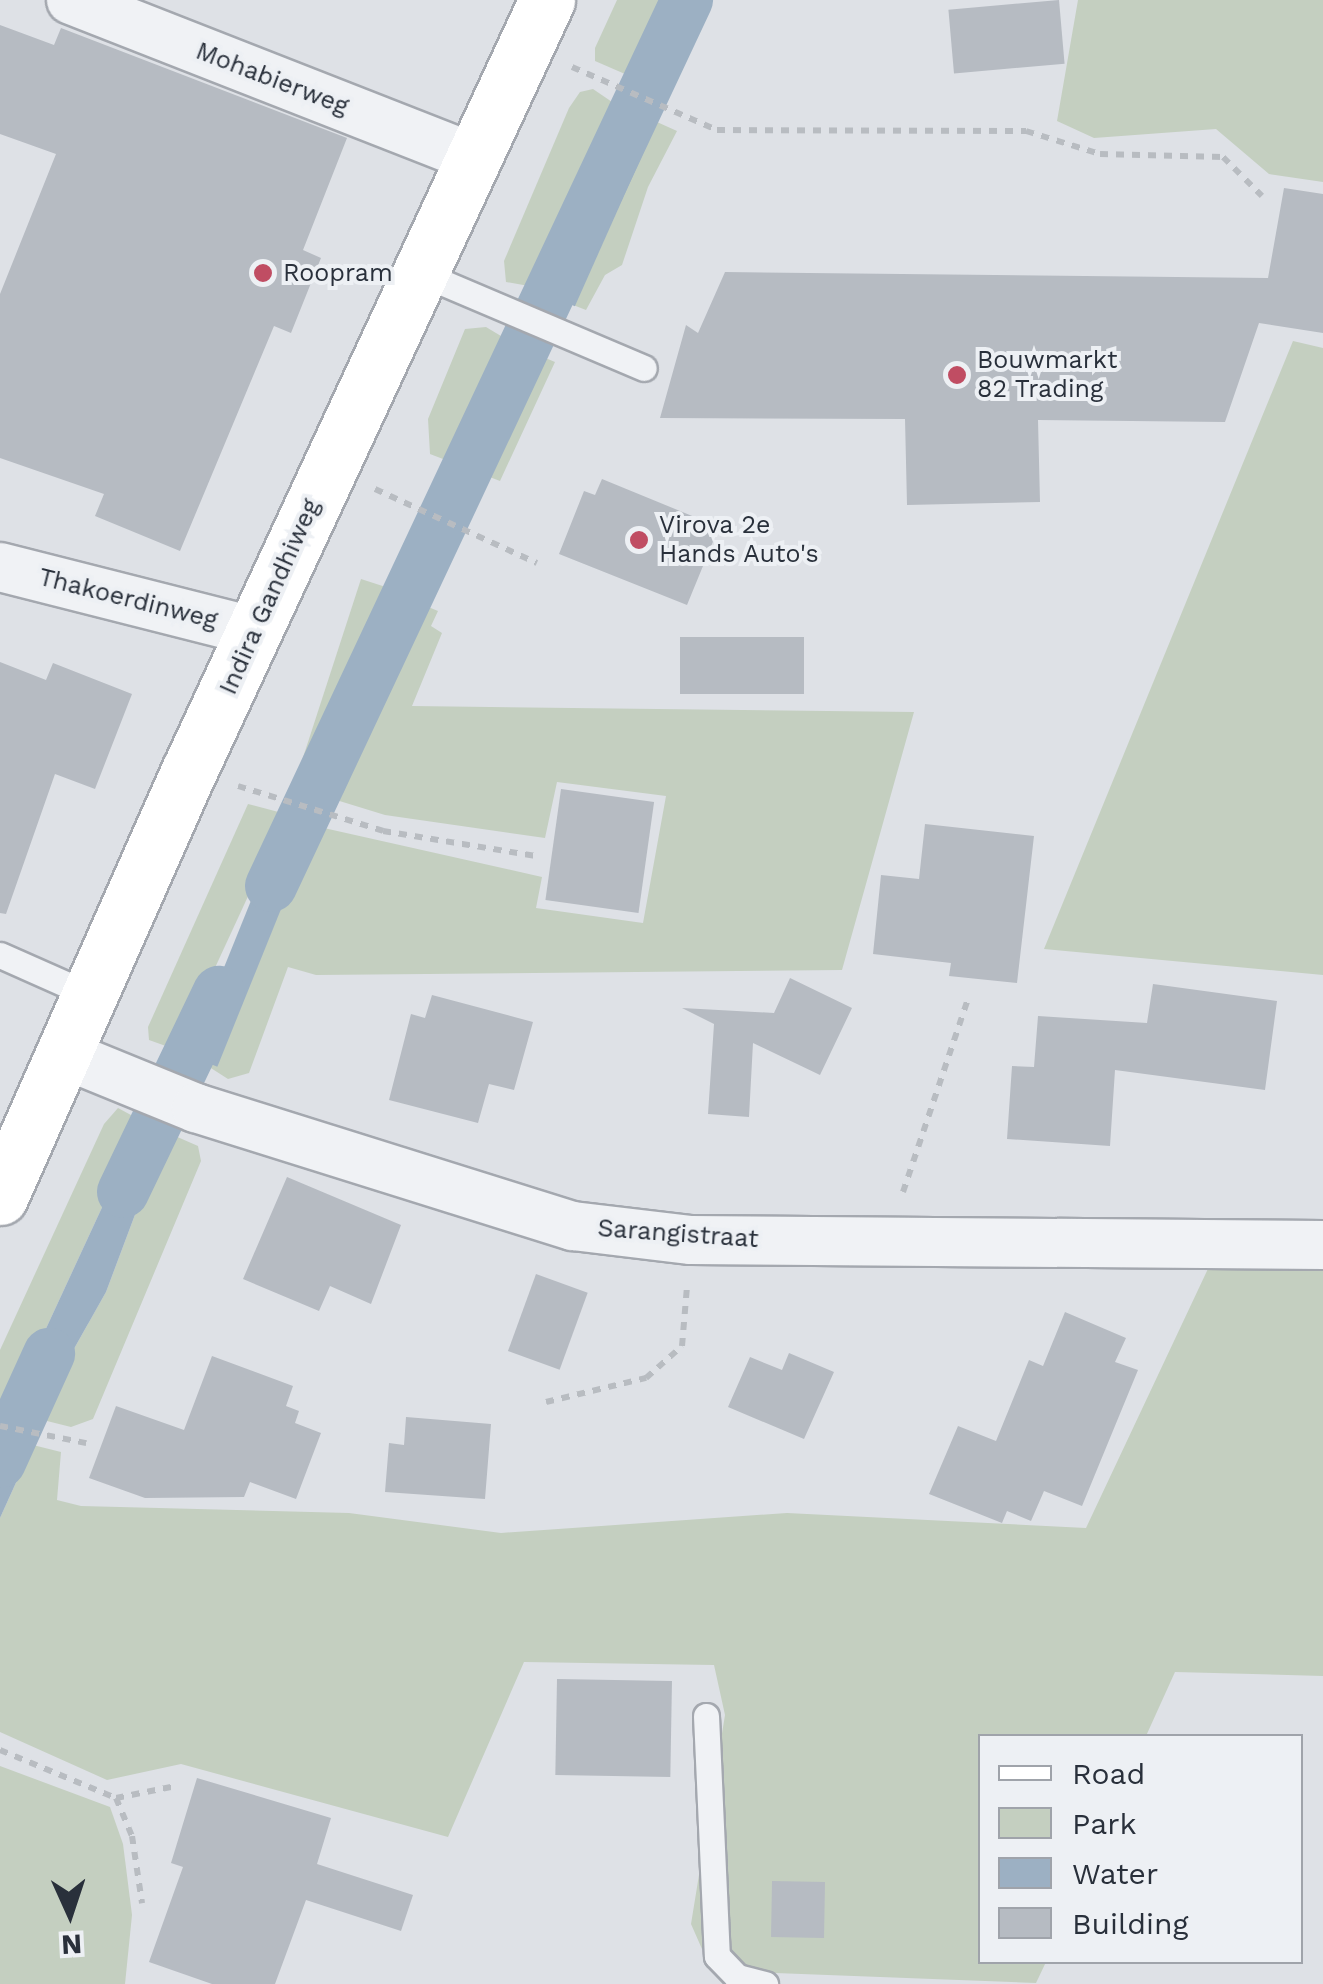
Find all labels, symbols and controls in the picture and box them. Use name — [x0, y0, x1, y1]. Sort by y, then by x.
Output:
street label: Mohabierweg — [191, 36, 353, 122]
place label: Roopram — [283, 258, 393, 288]
marker: Roopram — [252, 262, 274, 284]
place label: Bouwmarkt 82 Trading — [977, 346, 1117, 405]
marker: Bouwmarkt 82 Trading — [946, 364, 968, 386]
street label: Indira Gandhiweg — [213, 494, 327, 700]
place label: Virova 2e Hands Auto's — [659, 511, 820, 570]
marker: Virova 2e Hands Auto's — [628, 529, 650, 551]
street label: Thakoerdinweg — [36, 562, 220, 636]
street label: Sarangistraat — [597, 1213, 759, 1255]
legend — [978, 1734, 1303, 1964]
text: Road — [1072, 1756, 1145, 1791]
text: Park — [1072, 1806, 1137, 1841]
text: Water — [1072, 1856, 1158, 1891]
north arrow — [20, 1864, 120, 1964]
text: Building — [1072, 1906, 1189, 1941]
text: N — [60, 1927, 83, 1961]

